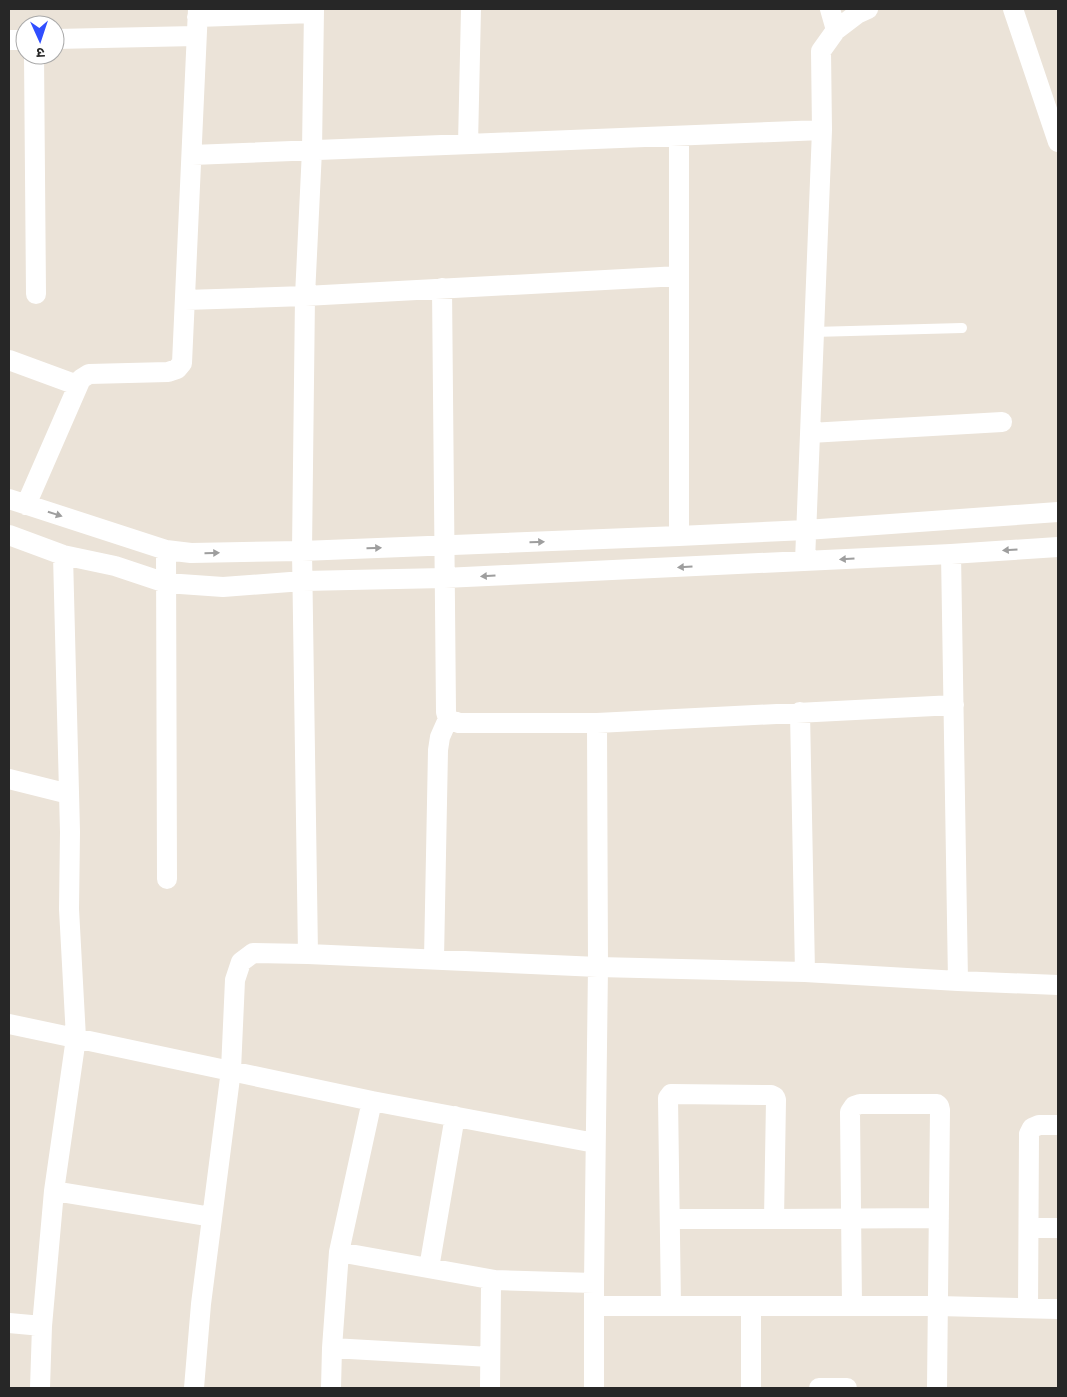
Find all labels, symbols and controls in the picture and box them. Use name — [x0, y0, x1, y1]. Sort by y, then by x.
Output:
north arrow — [15, 15, 65, 65]
text: उ — [35, 45, 45, 62]
one-way arrow — [48, 511, 63, 519]
one-way arrow — [529, 538, 545, 546]
one-way arrow — [367, 544, 383, 552]
one-way arrow — [1001, 547, 1017, 555]
one-way arrow — [204, 548, 220, 556]
one-way arrow — [839, 555, 855, 563]
one-way arrow — [677, 563, 693, 571]
one-way arrow — [480, 573, 496, 581]

